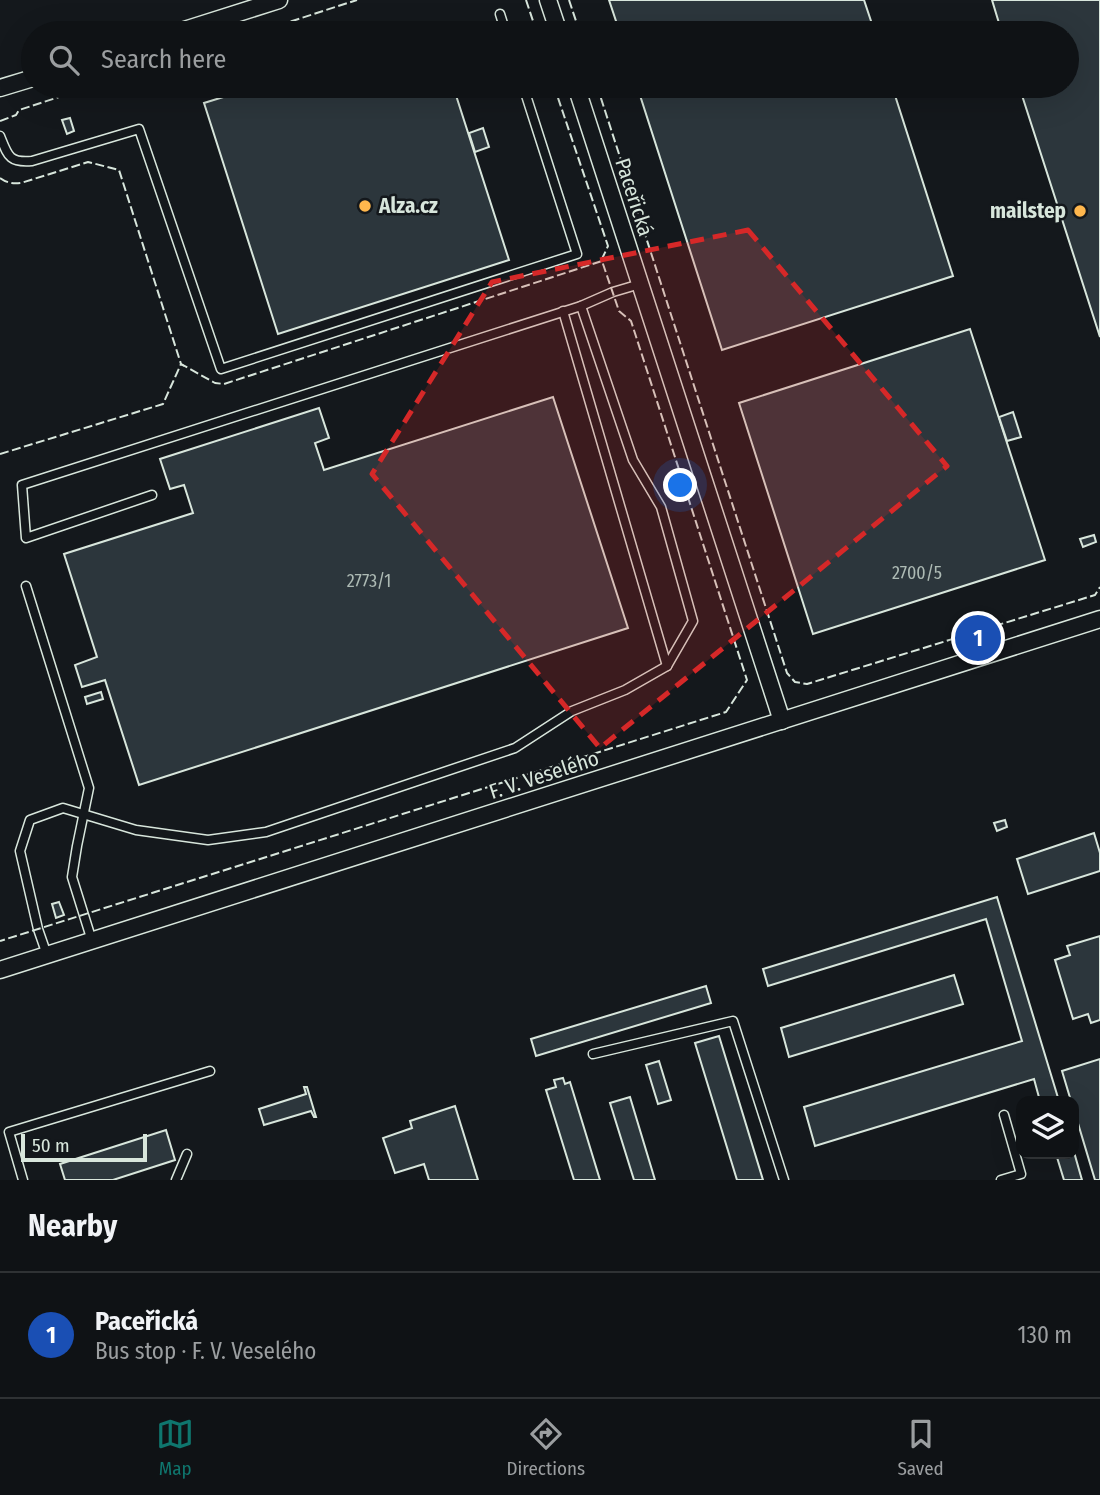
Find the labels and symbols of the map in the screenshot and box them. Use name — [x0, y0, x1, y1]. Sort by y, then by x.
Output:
street label: Paceřická — [609, 155, 659, 239]
place label: Alza.cz — [378, 193, 438, 219]
marker: Alza.cz — [357, 198, 373, 214]
place label: mailstep — [990, 198, 1066, 224]
marker: mailstep — [1072, 203, 1088, 219]
your location — [663, 468, 697, 502]
house number: 2700/5 — [892, 562, 942, 584]
house number: 2773/1 — [347, 570, 391, 592]
pin: 1 — [955, 612, 1001, 664]
street label: F. V. Veselého — [486, 745, 602, 805]
scale bar — [21, 1131, 147, 1163]

